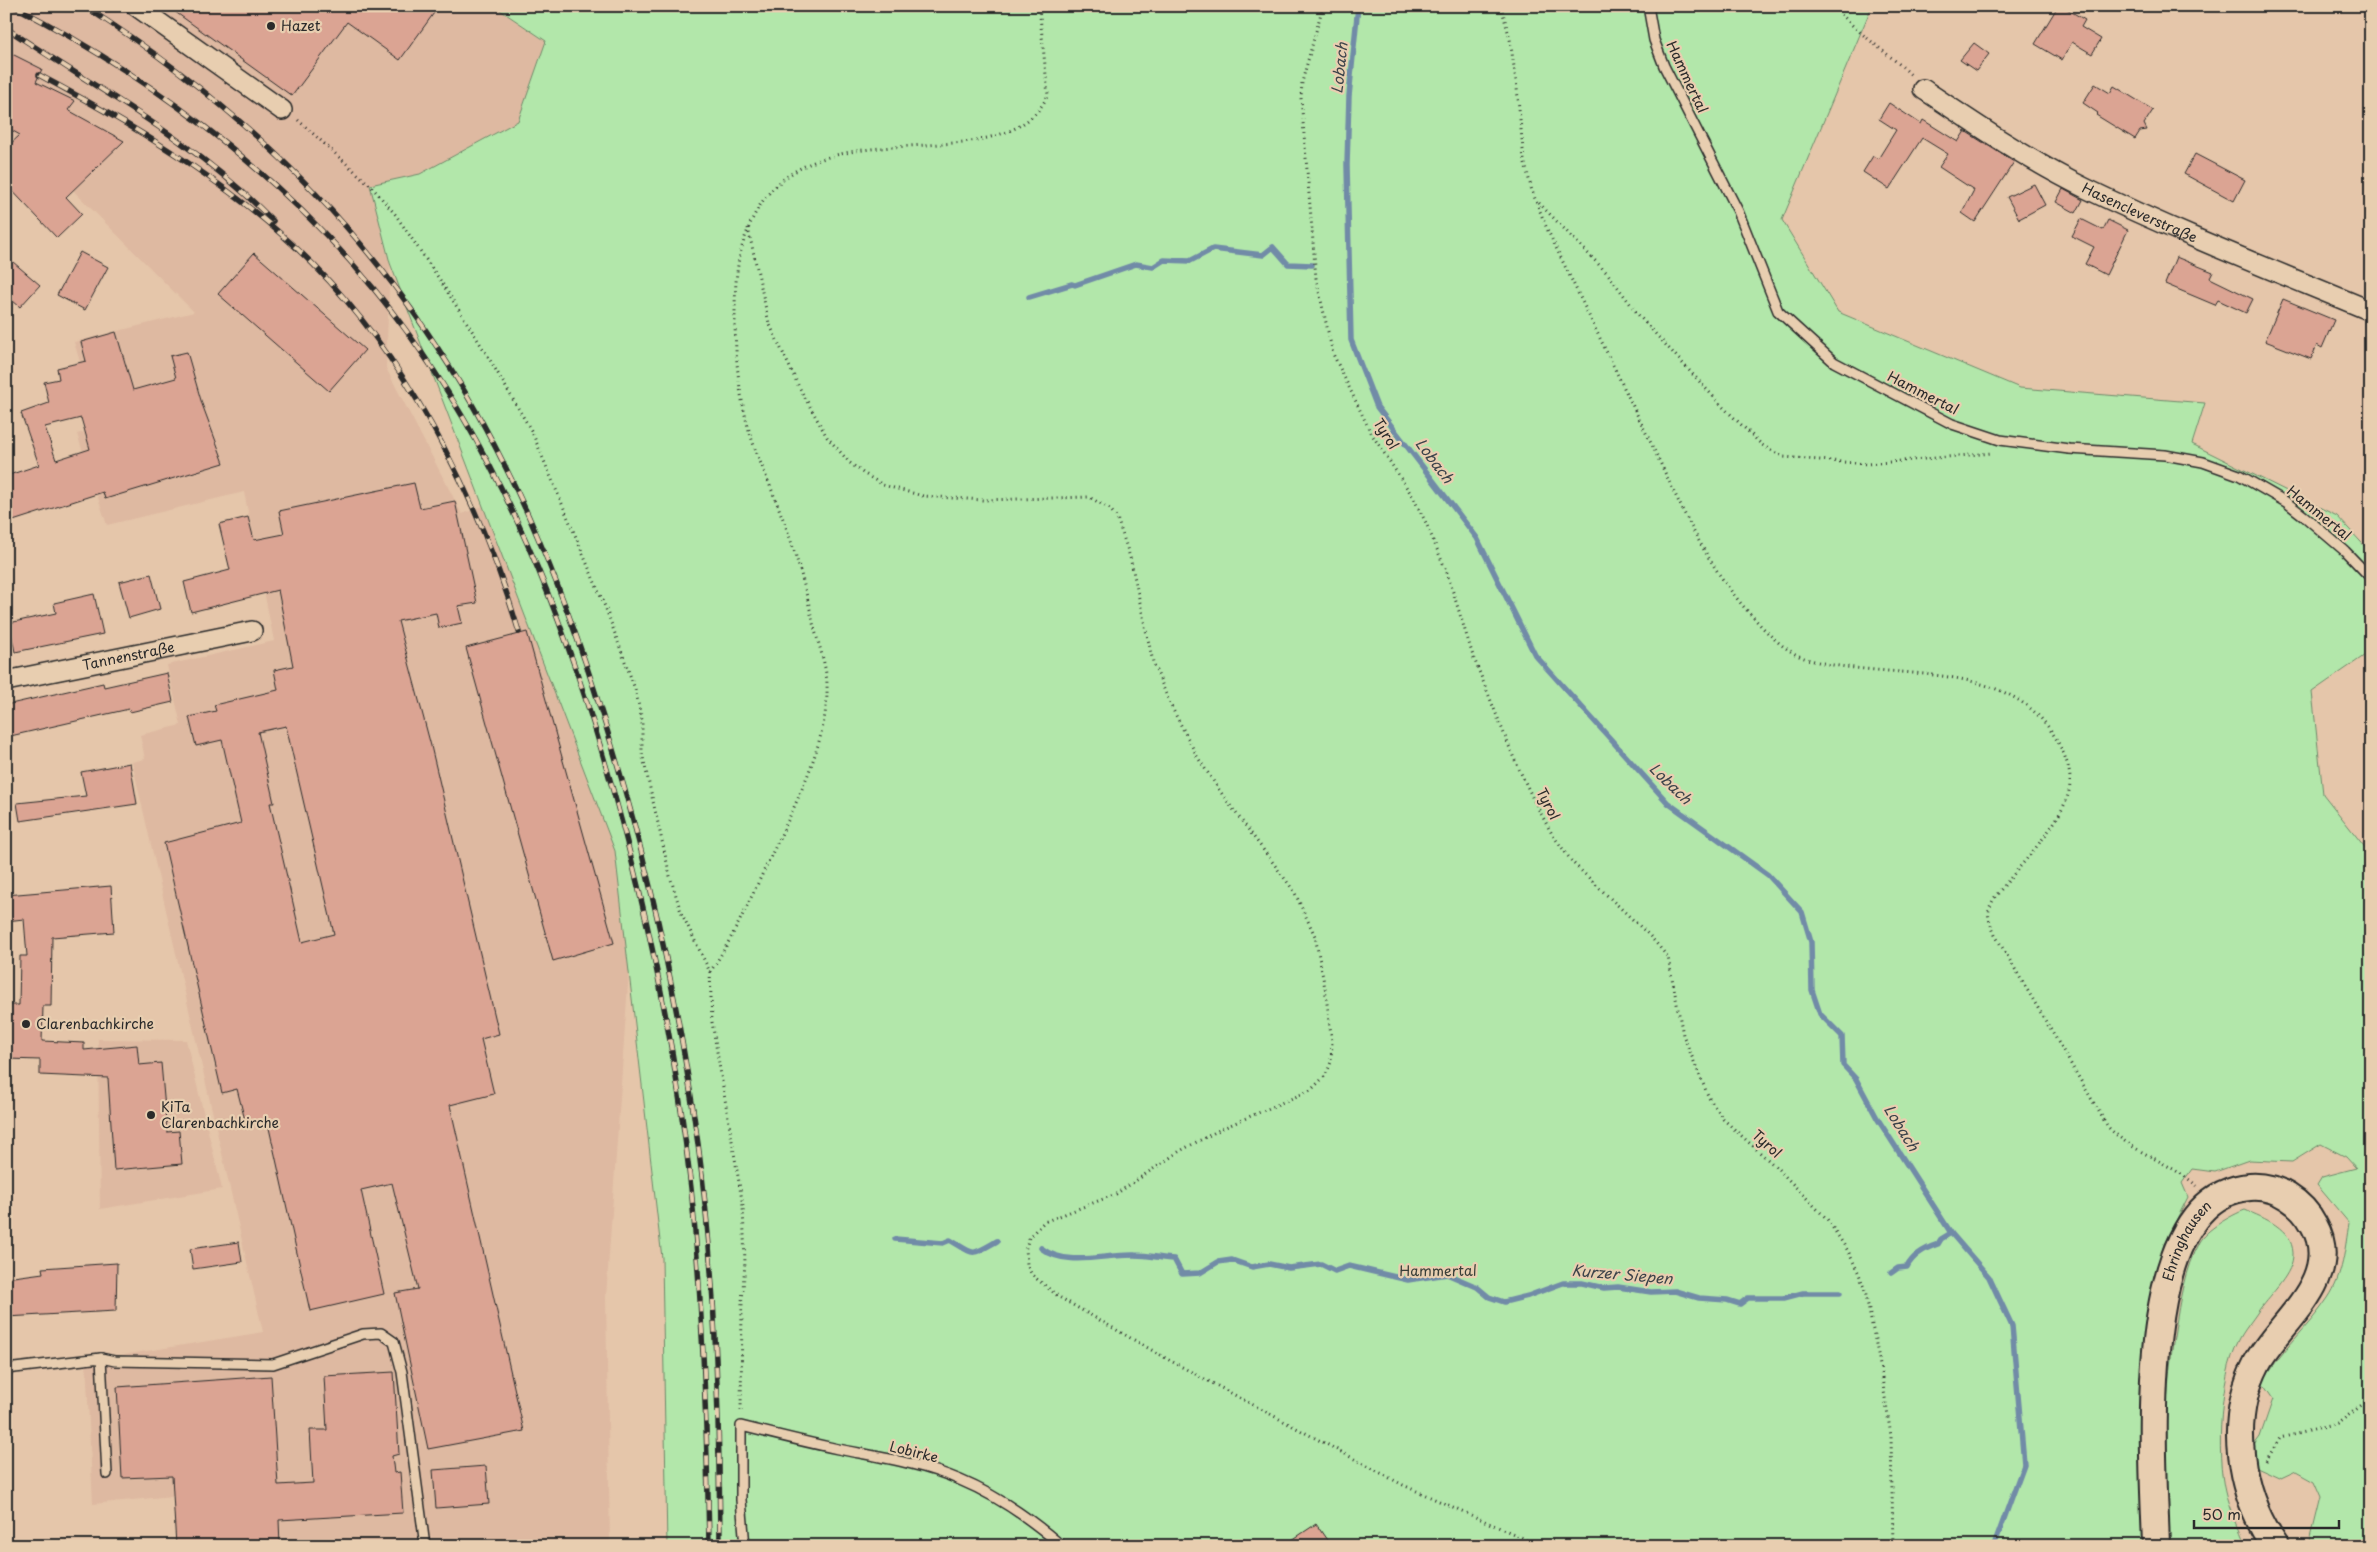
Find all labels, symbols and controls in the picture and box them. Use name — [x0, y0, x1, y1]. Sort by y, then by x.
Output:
place label: Hazet — [281, 15, 321, 36]
marker: Hazet — [265, 20, 277, 32]
street label: Hammertal — [1662, 37, 1713, 116]
water label: Lobach — [1324, 41, 1353, 94]
street label: Hasencleverstraße — [2079, 177, 2201, 248]
street label: Hammertal — [1884, 366, 1963, 420]
street label: Tyrol — [1369, 414, 1404, 453]
water label: Lobach — [1411, 433, 1460, 488]
street label: Hammertal — [2283, 480, 2356, 545]
street label: Tannenstraße — [80, 636, 176, 675]
water label: Lobach — [1645, 757, 1698, 809]
street label: Tyrol — [1532, 784, 1565, 823]
place label: Clarenbachkirche — [36, 1013, 154, 1034]
marker: Clarenbachkirche — [20, 1018, 32, 1030]
place label: KiTa Clarenbachkirche — [161, 1096, 279, 1133]
water label: Lobach — [1879, 1099, 1926, 1155]
marker: KiTa Clarenbachkirche — [145, 1109, 157, 1121]
street label: Tyrol — [1748, 1125, 1787, 1163]
street label: Ehringhausen — [2157, 1195, 2216, 1283]
water label: Kurzer Siepen — [1571, 1258, 1674, 1289]
park label: Hammertal — [1399, 1260, 1477, 1281]
street label: Lobirke — [888, 1435, 941, 1468]
scale bar — [2194, 1497, 2340, 1529]
text: 50 m — [2202, 1502, 2241, 1525]

